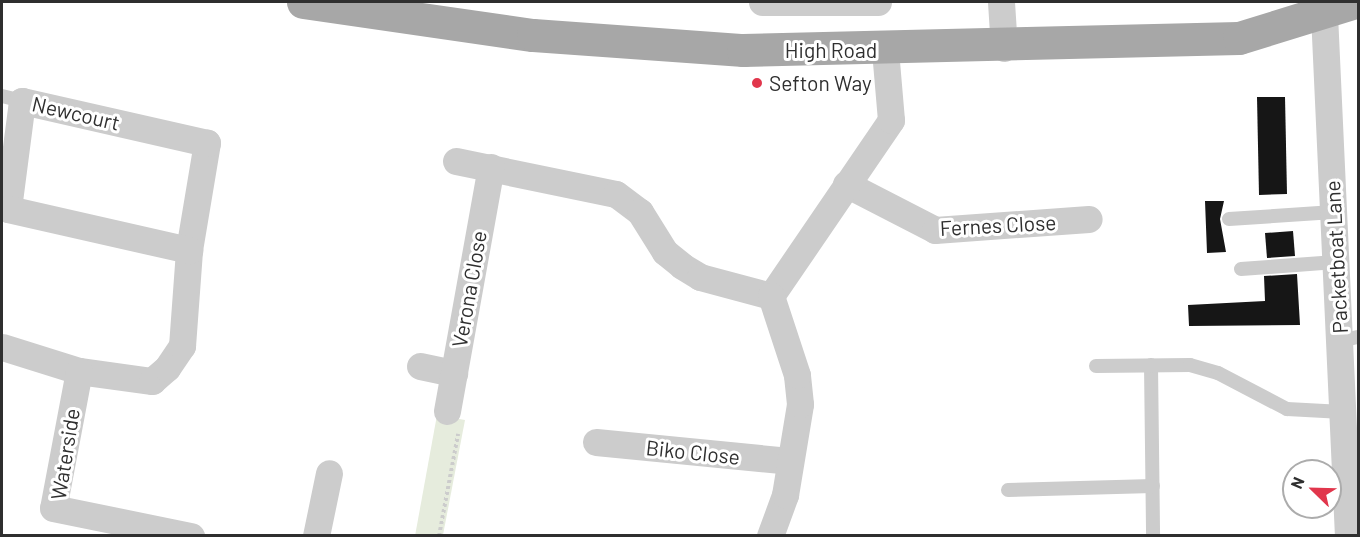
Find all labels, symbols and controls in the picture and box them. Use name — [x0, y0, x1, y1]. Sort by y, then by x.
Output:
street label: High Road — [785, 37, 877, 63]
place label: Sefton Way — [769, 70, 872, 96]
marker: Sefton Way — [750, 76, 764, 90]
street label: Newcourt — [30, 91, 122, 135]
street label: Packetboat Lane — [1319, 180, 1353, 334]
street label: Fernes Close — [939, 209, 1057, 241]
street label: Verona Close — [446, 229, 492, 349]
street label: Waterside — [45, 406, 85, 502]
street label: Biko Close — [645, 435, 741, 469]
north arrow — [1282, 459, 1342, 519]
text: N — [1286, 474, 1308, 491]

